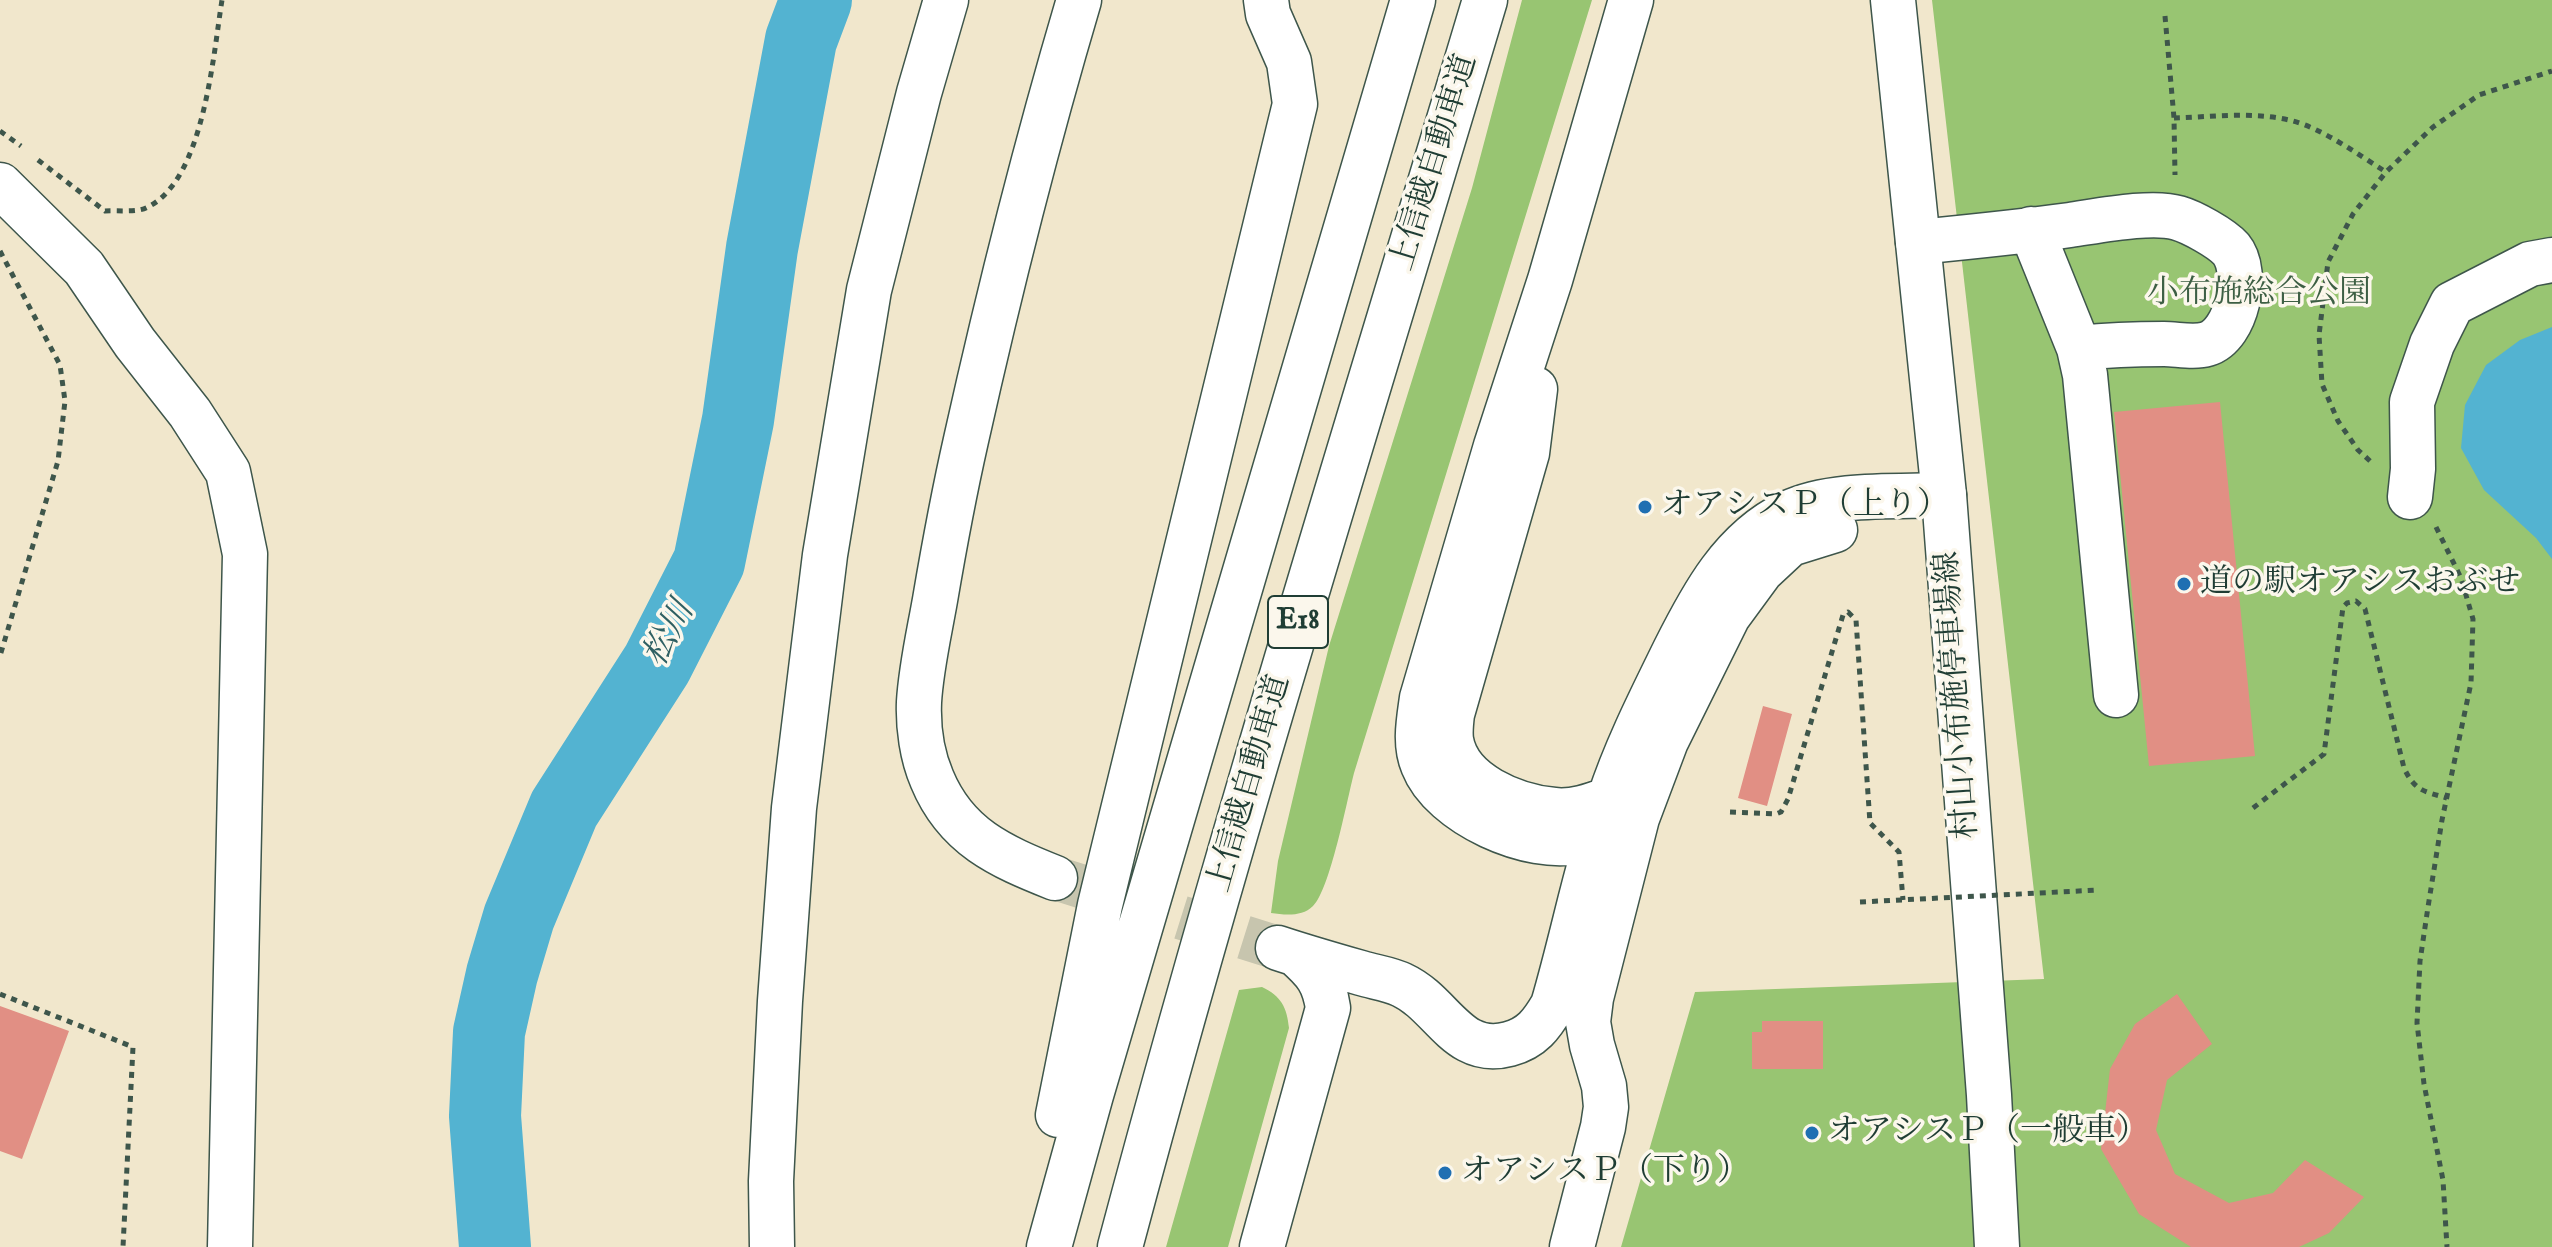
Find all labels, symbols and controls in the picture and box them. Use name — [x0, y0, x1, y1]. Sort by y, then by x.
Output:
street label: 上信越自動車道 — [1385, 50, 1487, 276]
park label: 小布施総合公園 — [2147, 276, 2371, 314]
place label: オアシスＰ（上り） — [1661, 488, 1949, 526]
marker: オアシスＰ（上り） — [1636, 498, 1654, 516]
street label: 村山小布施停車場線 — [1930, 550, 1988, 840]
place label: 道の駅オアシスおぶせ — [2200, 565, 2520, 603]
marker: 道の駅オアシスおぶせ — [2175, 575, 2193, 593]
water label: 松川 — [637, 595, 705, 675]
road number: E18 — [1268, 596, 1328, 648]
street label: 上信越自動車道 — [1202, 671, 1300, 897]
place label: オアシスＰ（一般車） — [1828, 1114, 2148, 1152]
marker: オアシスＰ（一般車） — [1803, 1124, 1821, 1142]
place label: オアシスＰ（下り） — [1461, 1154, 1749, 1192]
marker: オアシスＰ（下り） — [1436, 1164, 1454, 1182]

